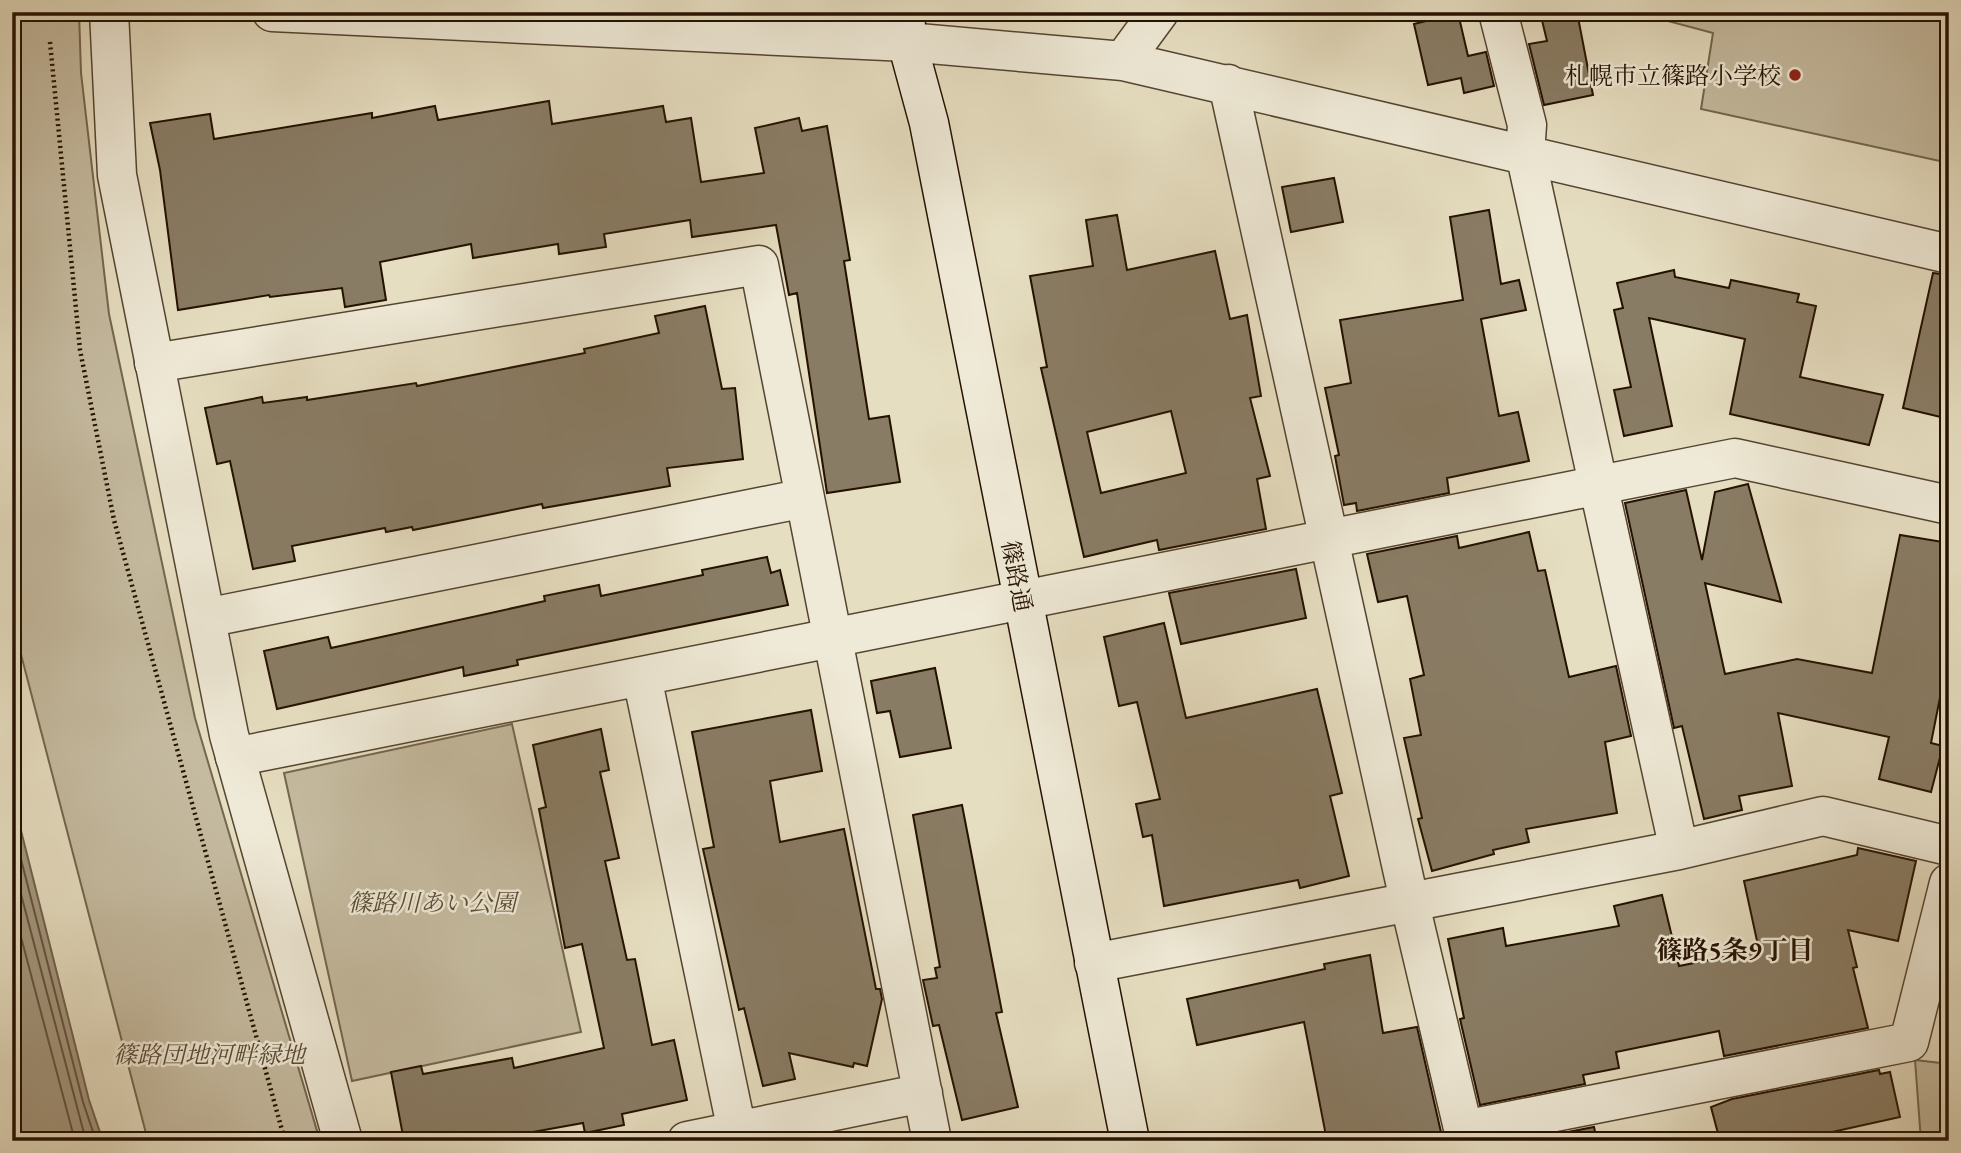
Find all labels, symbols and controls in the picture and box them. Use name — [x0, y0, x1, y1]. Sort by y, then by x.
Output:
place label: 札幌市立篠路小学校 — [1565, 60, 1781, 91]
marker: 札幌市立篠路小学校 — [1787, 67, 1803, 83]
street label: 篠路通 — [995, 538, 1039, 614]
park label: 篠路川あい公園 — [348, 887, 520, 918]
district label: 篠路5条9丁目 — [1656, 933, 1814, 967]
park label: 篠路団地河畔緑地 — [113, 1039, 308, 1070]

